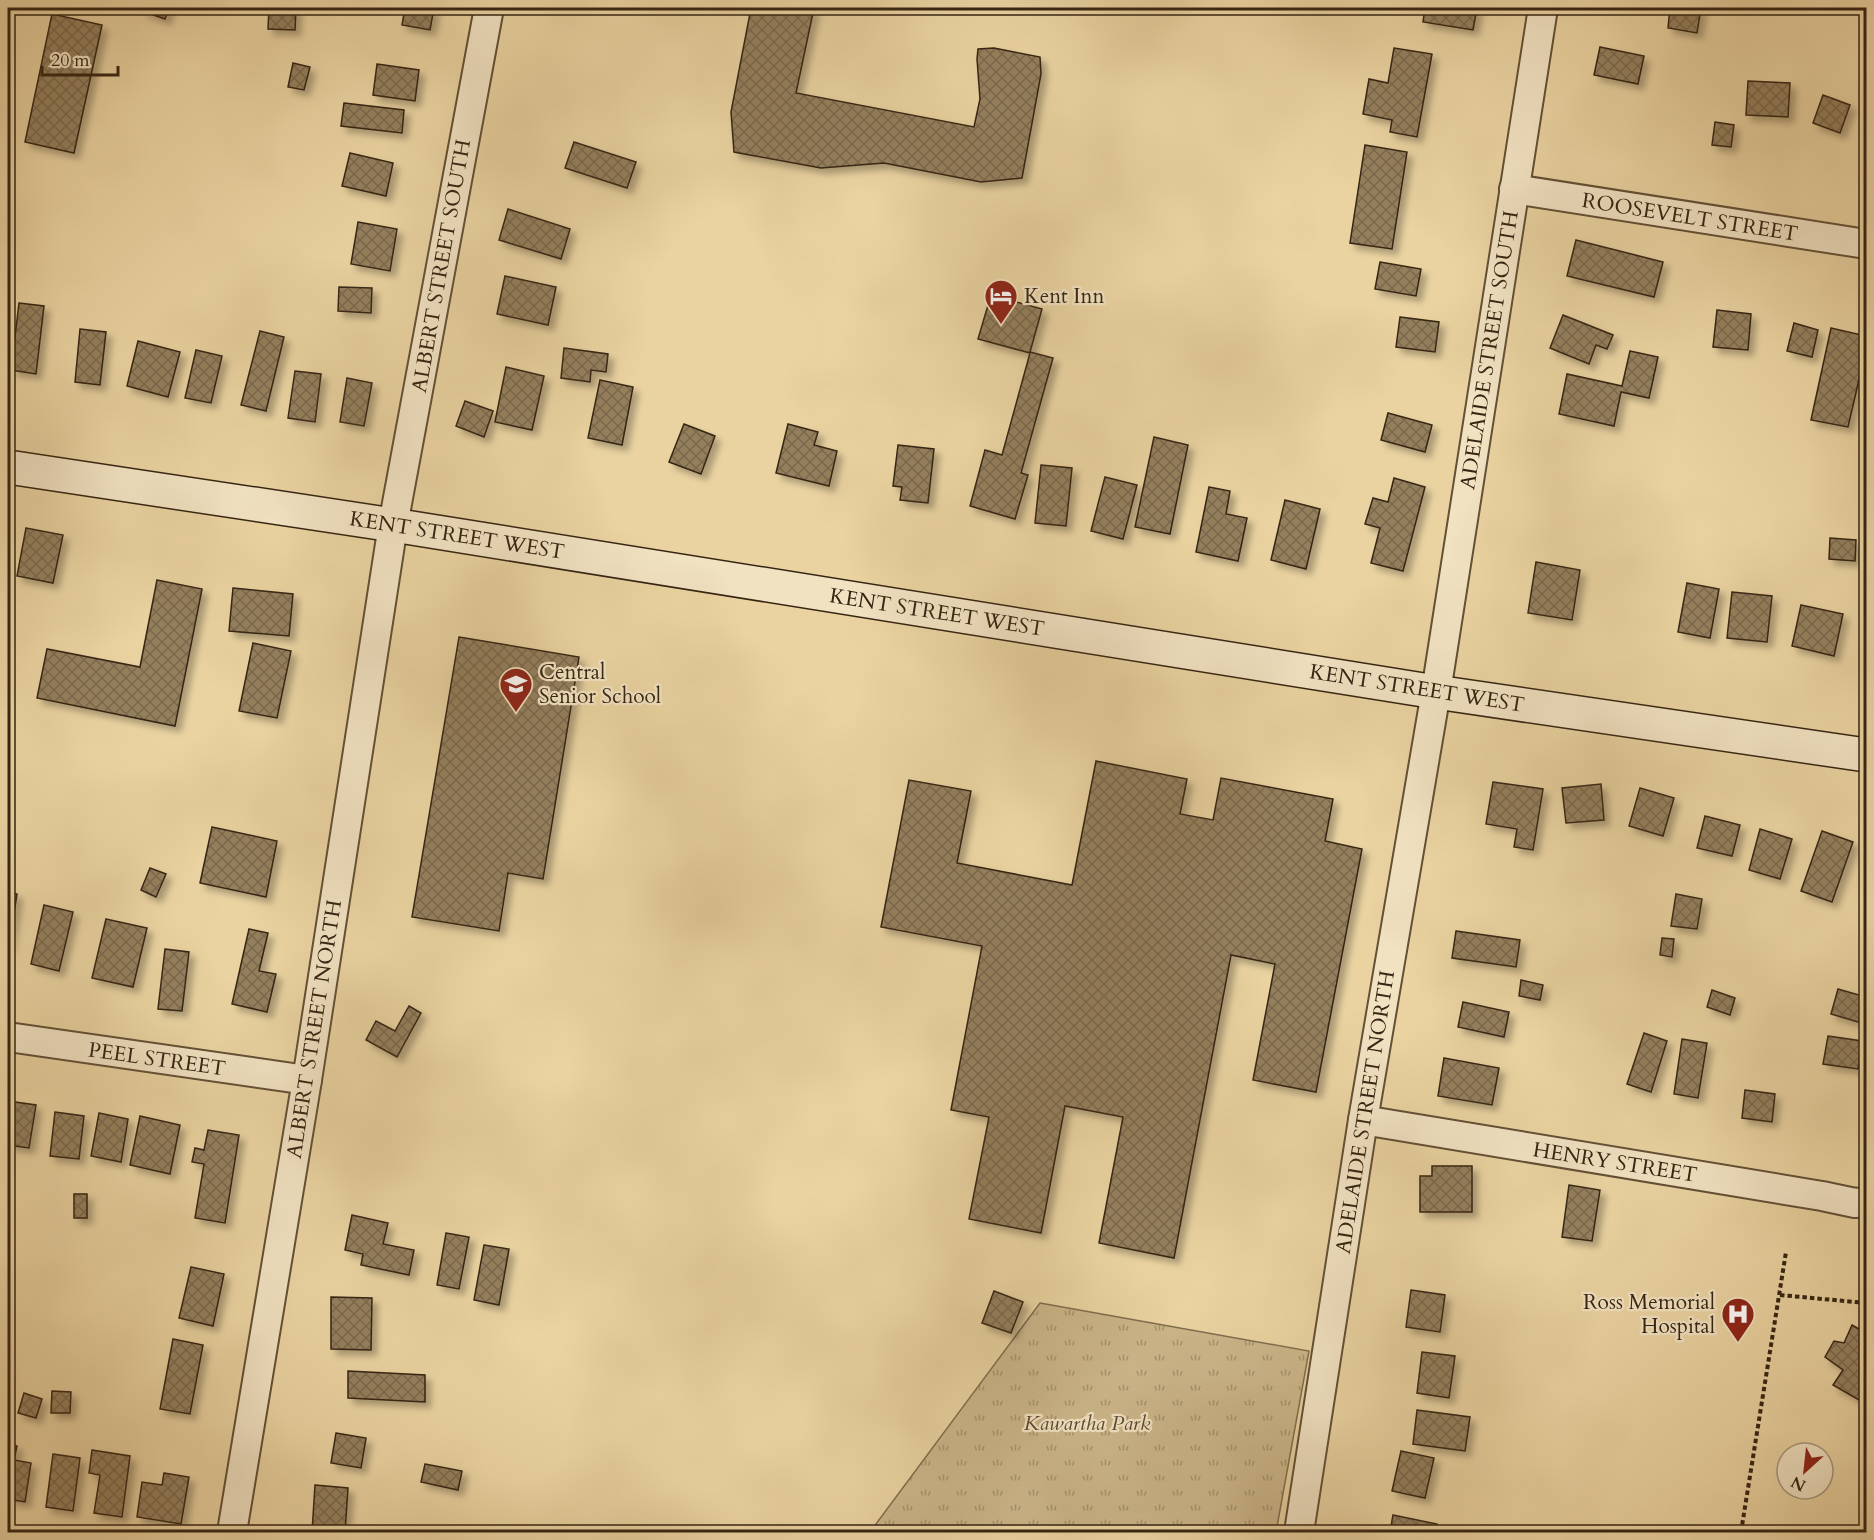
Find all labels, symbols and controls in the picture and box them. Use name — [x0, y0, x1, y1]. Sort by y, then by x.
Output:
scale bar — [42, 39, 118, 77]
text: 20 m — [51, 48, 90, 73]
street label: ALBERT STREET SOUTH — [405, 137, 478, 395]
street label: ROOSEVELT STREET — [1580, 186, 1800, 249]
street label: ADELAIDE STREET SOUTH — [1453, 209, 1526, 491]
hotel icon: Kent Inn — [983, 278, 1019, 325]
place label: Kent Inn — [1024, 282, 1104, 311]
street label: KENT STREET WEST — [347, 504, 566, 567]
street label: KENT STREET WEST — [827, 581, 1046, 644]
street label: KENT STREET WEST — [1307, 657, 1526, 720]
place label: Central Senior School — [539, 658, 661, 711]
school or university icon: Central Senior School — [498, 666, 534, 713]
street label: ALBERT STREET NORTH — [280, 898, 349, 1160]
street label: ADELAIDE STREET NORTH — [1329, 968, 1402, 1256]
street label: PEEL STREET — [86, 1035, 228, 1083]
street label: HENRY STREET — [1531, 1135, 1699, 1190]
place label: Ross Memorial Hospital — [1583, 1288, 1715, 1341]
hospital icon: Ross Memorial Hospital — [1720, 1296, 1756, 1343]
park label: Kawartha Park — [1024, 1409, 1151, 1438]
north arrow — [1775, 1441, 1835, 1501]
text: N — [1787, 1470, 1810, 1496]

